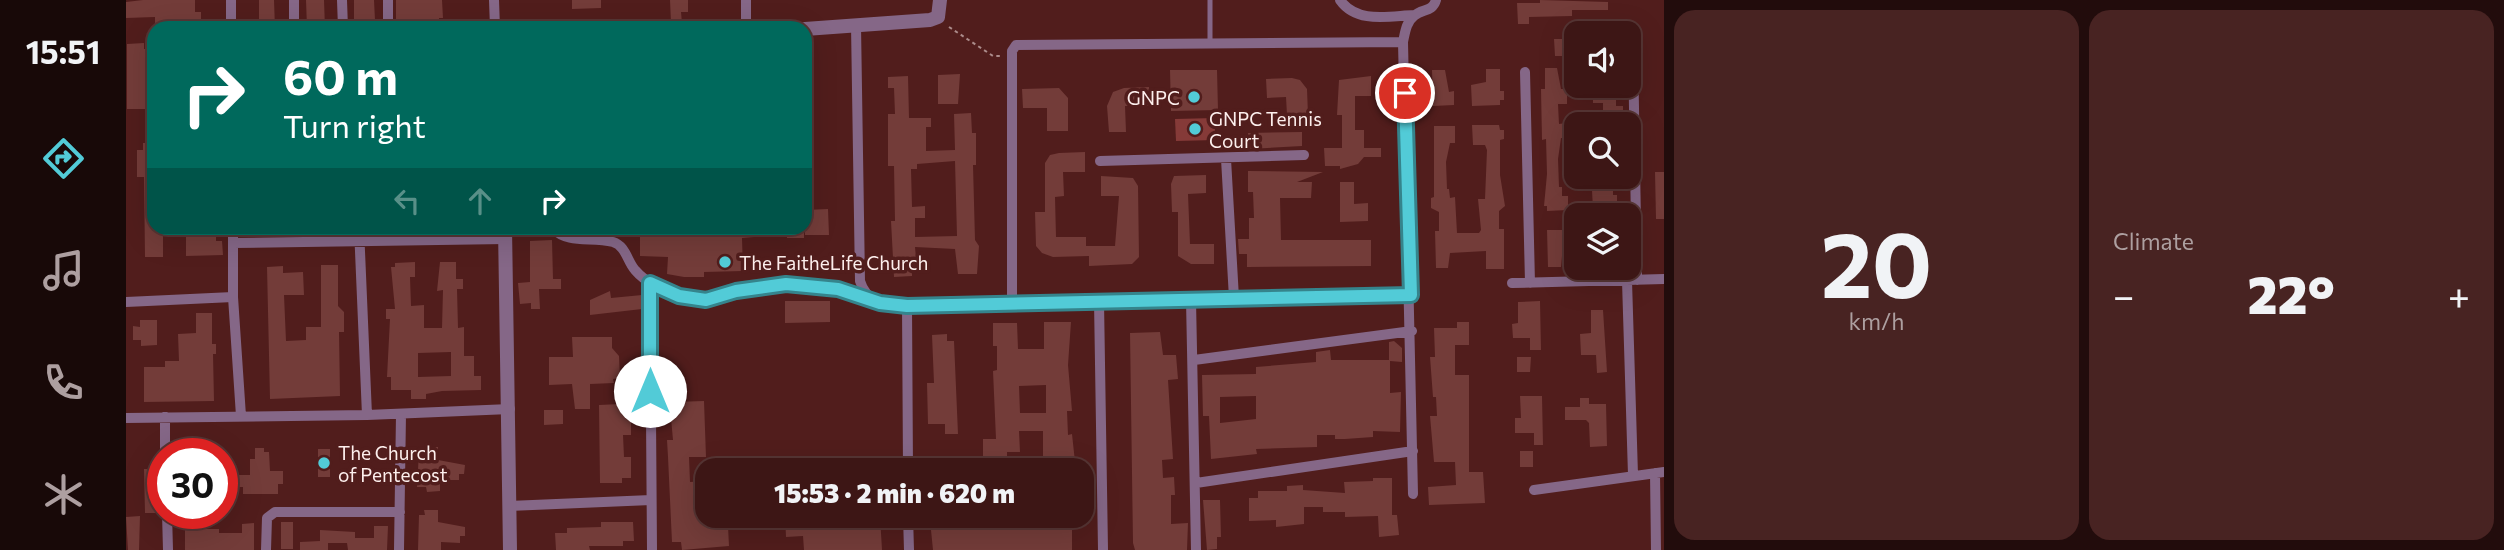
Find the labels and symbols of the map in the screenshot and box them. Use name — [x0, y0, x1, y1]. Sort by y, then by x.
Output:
pin — [1375, 63, 1435, 123]
place label: GNPC — [1127, 86, 1180, 109]
marker: GNPC — [1186, 89, 1202, 105]
place label: GNPC Tennis Court — [1209, 107, 1322, 152]
marker: GNPC Tennis Court — [1187, 121, 1203, 137]
place label: The FaitheLife Church — [739, 251, 928, 274]
marker: The FaitheLife Church — [717, 254, 733, 270]
position arrow — [613, 354, 687, 428]
speed limit sign: 30 — [147, 438, 238, 529]
place label: The Church of Pentecost — [338, 441, 448, 486]
marker: The Church of Pentecost — [316, 455, 332, 471]

